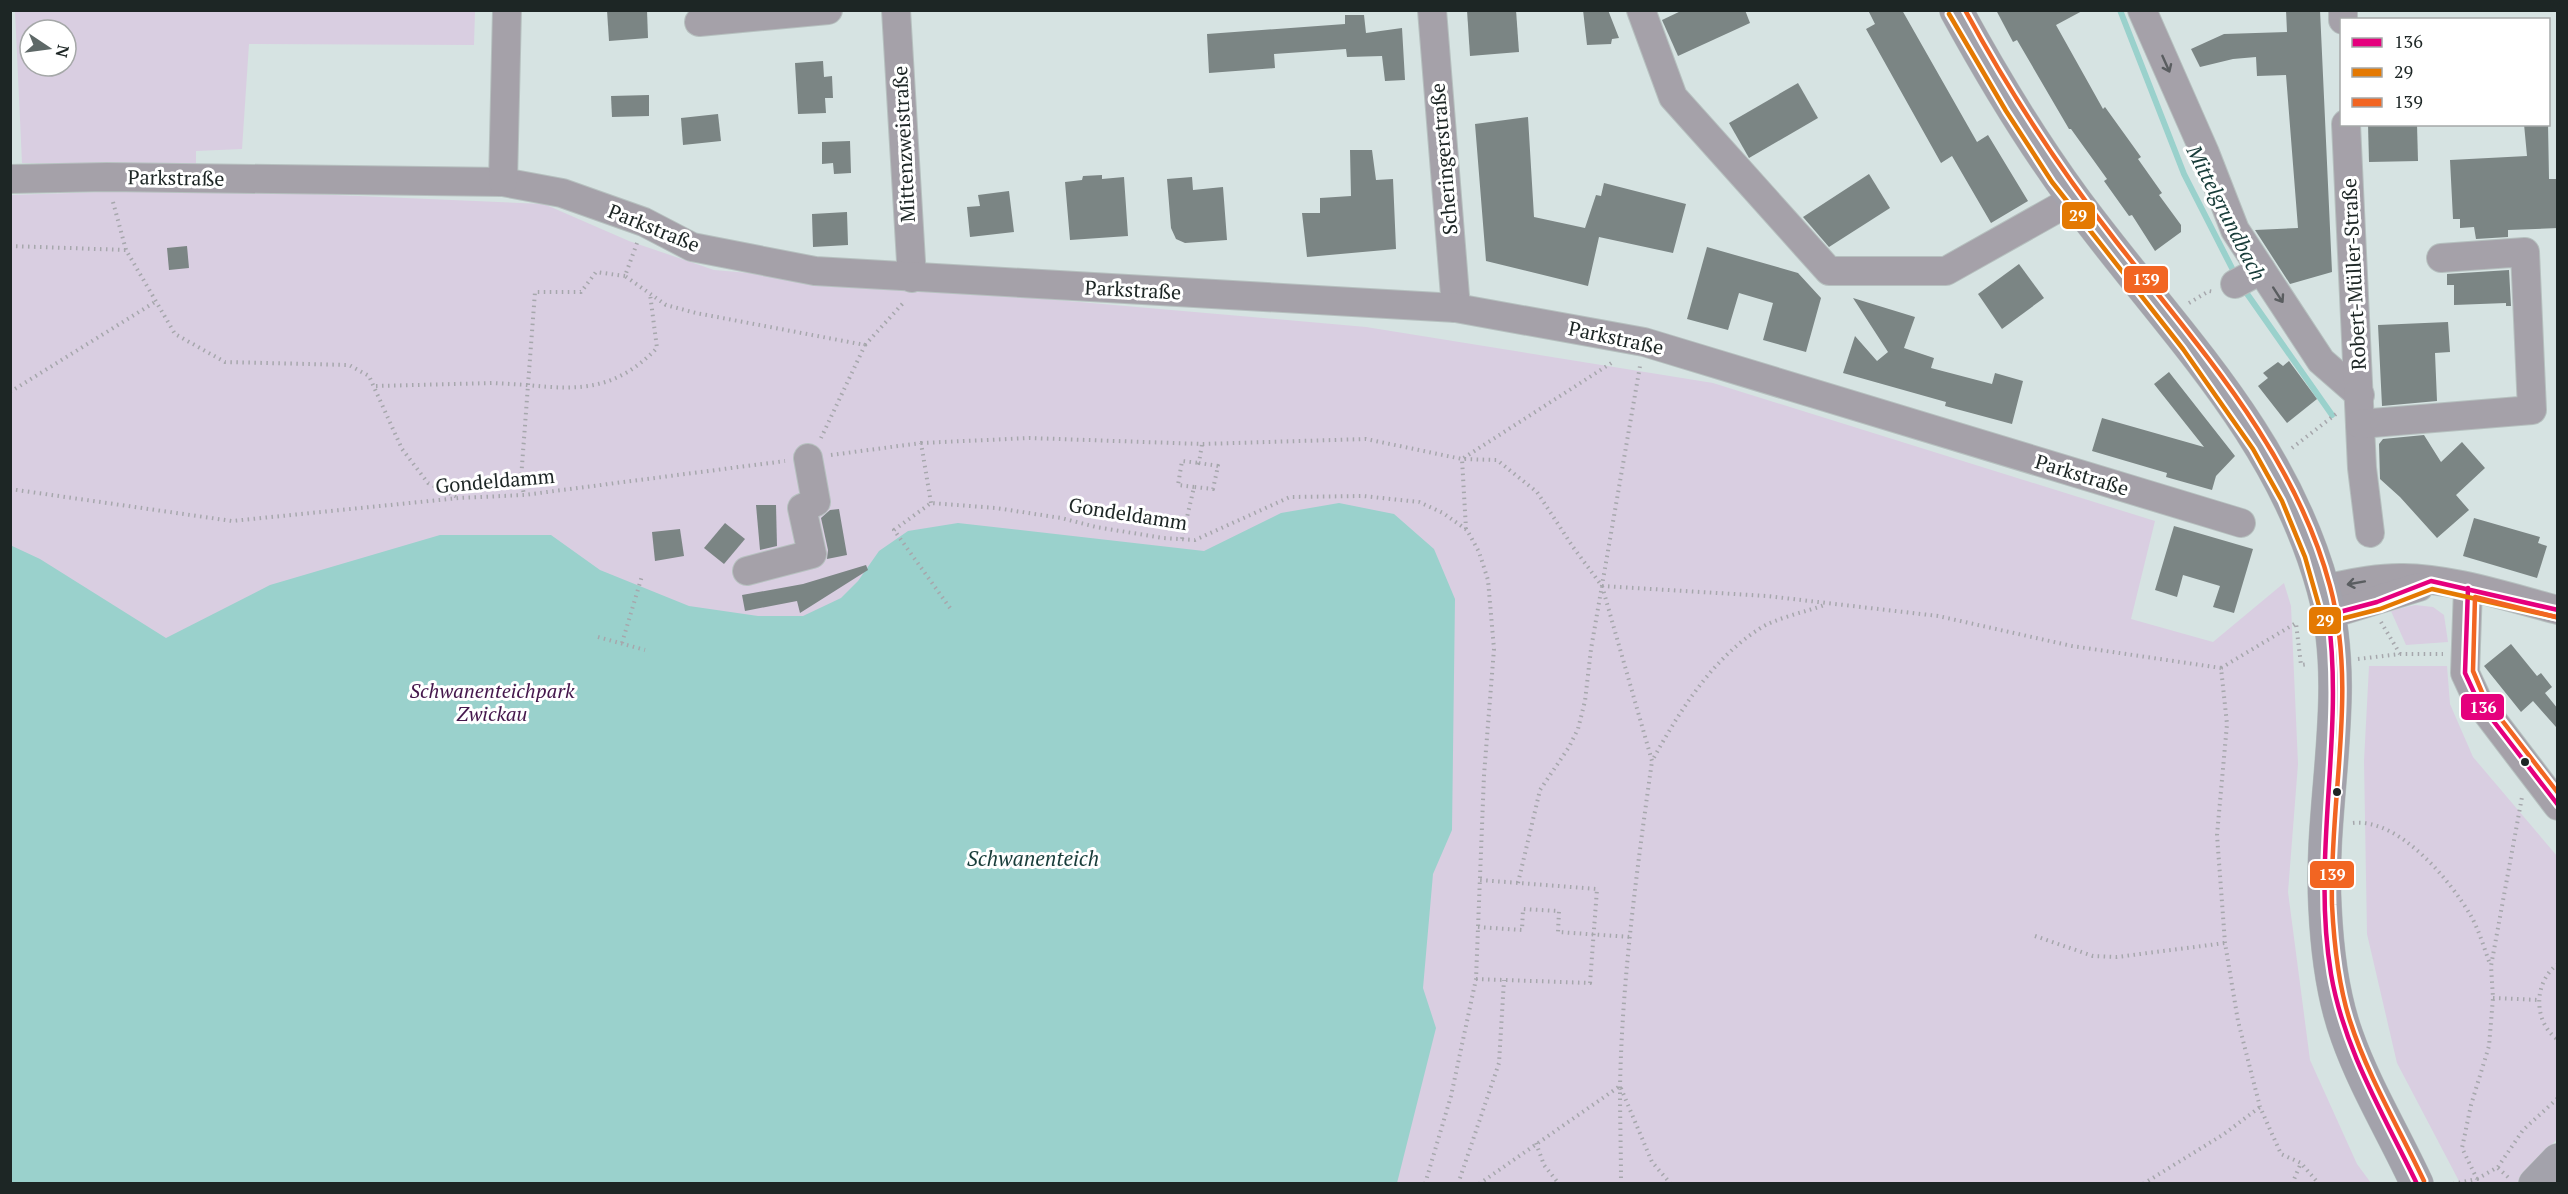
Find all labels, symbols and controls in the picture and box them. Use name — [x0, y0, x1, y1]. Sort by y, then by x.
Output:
north arrow — [18, 18, 78, 78]
legend — [2340, 18, 2550, 126]
text: 136 — [2394, 29, 2423, 53]
text: N — [51, 43, 75, 60]
one-way arrow — [2161, 54, 2172, 73]
text: 29 — [2394, 59, 2413, 83]
street label: Mittenzweistraße — [886, 65, 921, 223]
street label: Scheringerstraße — [1423, 82, 1464, 236]
text: 139 — [2394, 89, 2423, 113]
water label: Mittelgrundbach — [2180, 139, 2273, 285]
street label: Parkstraße — [127, 163, 225, 192]
street label: Robert-Müller-Straße — [2335, 177, 2372, 371]
street label: Parkstraße — [604, 197, 704, 258]
line badge: 29 — [2061, 201, 2096, 230]
text: 29 — [2069, 204, 2087, 226]
line badge: 139 — [2123, 265, 2169, 294]
text: 139 — [2132, 268, 2160, 290]
street label: Parkstraße — [1084, 273, 1182, 306]
one-way arrow — [2272, 287, 2284, 303]
street label: Parkstraße — [1566, 314, 1666, 361]
street label: Parkstraße — [2032, 447, 2132, 502]
street label: Gondeldamm — [434, 462, 556, 499]
street label: Gondeldamm — [1067, 491, 1189, 536]
one-way arrow — [2347, 578, 2367, 589]
line badge: 29 — [2308, 606, 2342, 635]
text: 29 — [2316, 609, 2334, 631]
park label: Schwanenteichpark Zwickau — [409, 677, 575, 727]
line badge: 136 — [2460, 693, 2505, 721]
text: 136 — [2469, 696, 2497, 718]
unlabelled marker — [2519, 756, 2531, 768]
unlabelled marker — [2331, 786, 2343, 798]
water label: Schwanenteich — [967, 844, 1099, 872]
line badge: 139 — [2309, 860, 2355, 889]
text: 139 — [2318, 863, 2346, 885]

